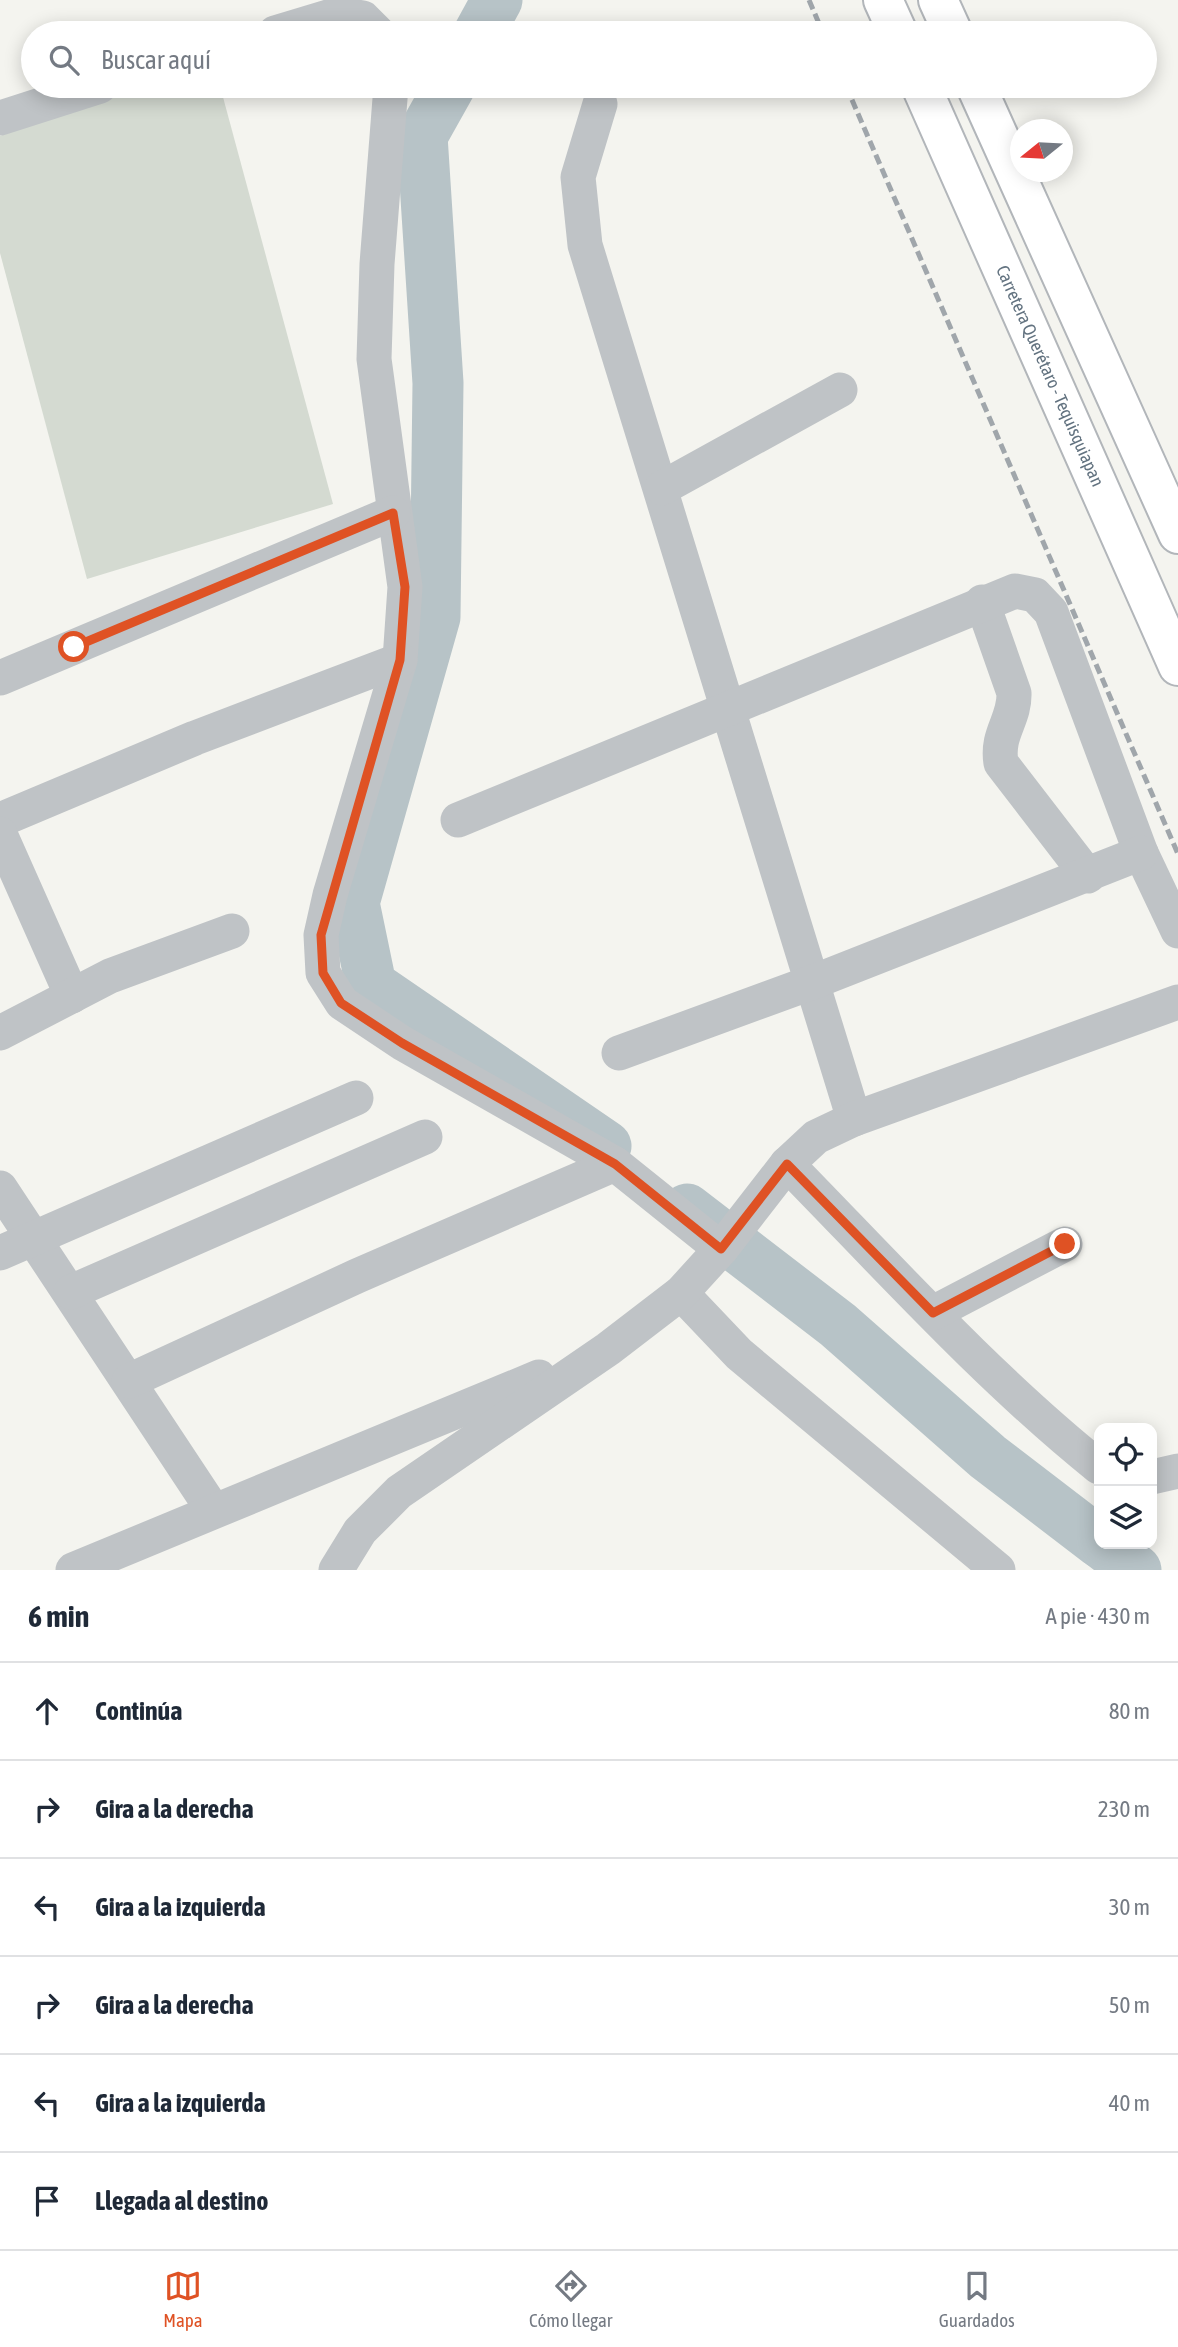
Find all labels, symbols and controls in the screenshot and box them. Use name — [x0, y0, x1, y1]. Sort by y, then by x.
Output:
search box — [21, 21, 1157, 98]
icon: search — [45, 41, 83, 79]
text: Buscar aquí — [101, 45, 211, 75]
north arrow — [1010, 119, 1073, 182]
street label: Carretera Querétaro - Tequisquiapan — [992, 262, 1109, 490]
route start — [58, 631, 89, 662]
route end — [1049, 1228, 1080, 1259]
map controls — [1094, 1423, 1157, 1549]
button: locate — [1094, 1423, 1157, 1486]
button: layers — [1094, 1486, 1157, 1549]
text: 6 min — [28, 1599, 89, 1633]
text: A pie · 430 m — [1046, 1603, 1150, 1629]
icon: ahead — [28, 1692, 66, 1730]
text: Continúa — [95, 1696, 182, 1726]
text: 80 m — [1109, 1698, 1150, 1724]
icon: right — [28, 1790, 66, 1828]
text: Gira a la derecha — [95, 1794, 254, 1824]
text: 230 m — [1098, 1796, 1150, 1822]
icon: left — [28, 1888, 66, 1926]
text: Gira a la izquierda — [95, 1892, 266, 1922]
text: 30 m — [1109, 1894, 1150, 1920]
icon: right — [28, 1986, 66, 2024]
text: Gira a la derecha — [95, 1990, 254, 2020]
text: 50 m — [1109, 1992, 1150, 2018]
icon: left — [28, 2084, 66, 2122]
text: Gira a la izquierda — [95, 2088, 266, 2118]
text: 40 m — [1109, 2090, 1150, 2116]
icon: arrive — [28, 2182, 66, 2220]
text: Llegada al destino — [95, 2186, 268, 2216]
tab: Mapa — [163, 2267, 203, 2331]
tab: Cómo llegar — [529, 2267, 612, 2331]
tab: Guardados — [939, 2267, 1015, 2331]

